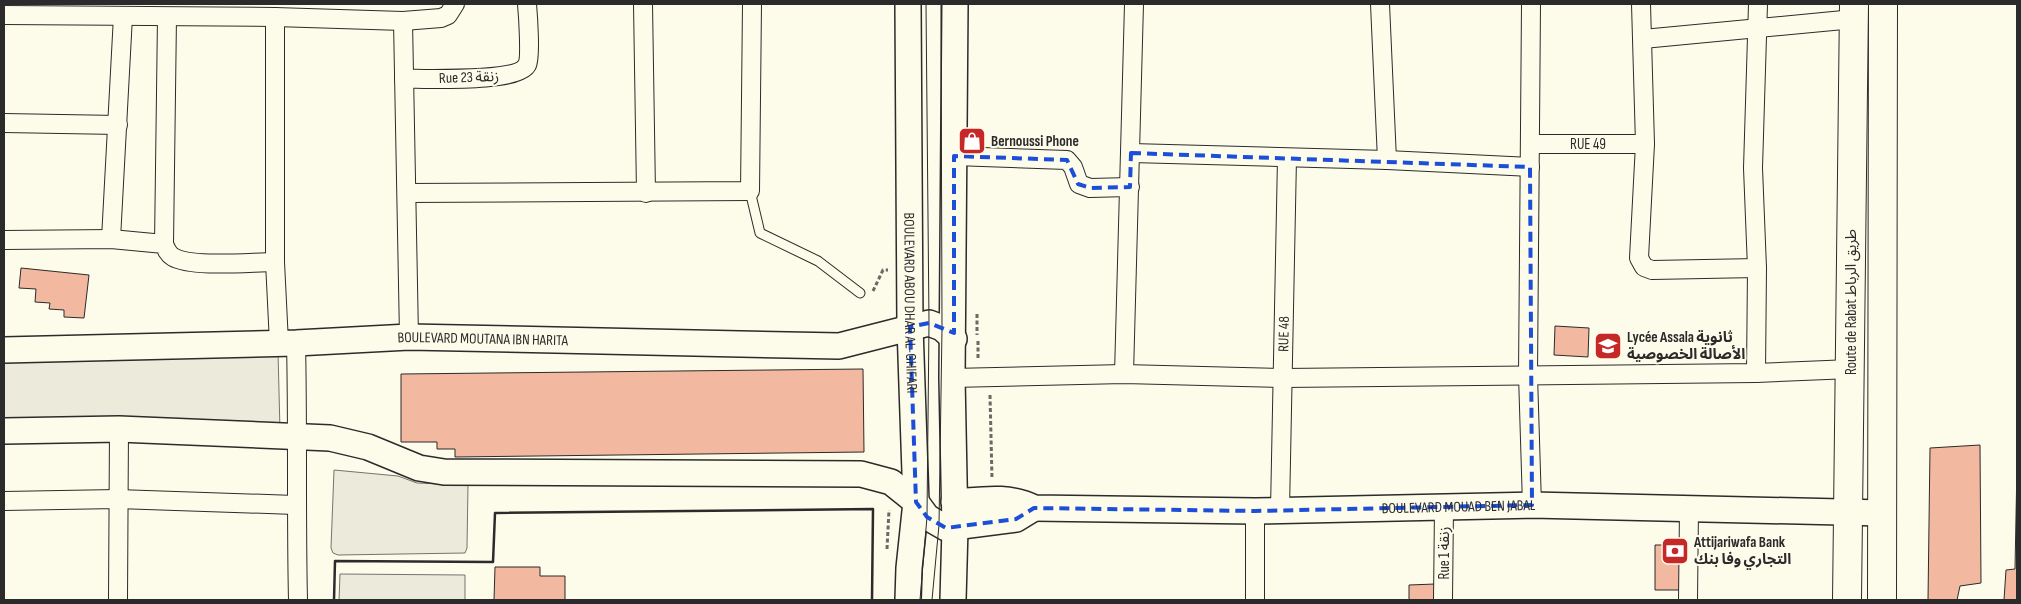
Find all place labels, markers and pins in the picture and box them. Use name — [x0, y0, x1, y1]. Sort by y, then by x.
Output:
shop icon: Bernoussi Phone — [957, 126, 987, 156]
place label: Bernoussi Phone — [991, 132, 1079, 151]
place label: Lycée Assala ثانوية الأصالة الخصوصية — [1627, 328, 1745, 364]
school or university icon: Lycée Assala ثانوية الأصالة الخصوصية — [1593, 331, 1623, 361]
place label: Attijariwafa Bank التجاري وفا بنك — [1693, 533, 1791, 570]
bank icon: Attijariwafa Bank التجاري وفا بنك — [1660, 536, 1690, 566]

